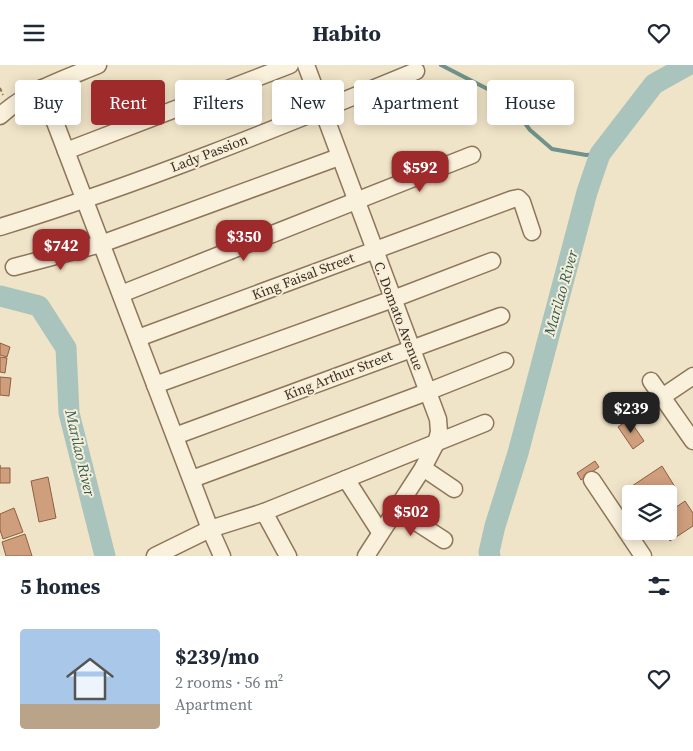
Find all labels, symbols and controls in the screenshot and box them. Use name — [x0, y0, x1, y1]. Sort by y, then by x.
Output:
text: Habito — [312, 18, 381, 48]
icon: menu — [20, 19, 48, 47]
icon: heart — [645, 19, 673, 47]
chip: Buy — [15, 80, 81, 125]
chip: Rent — [91, 80, 165, 125]
chip: Filters — [175, 80, 262, 125]
chip: New — [272, 80, 344, 125]
chip: Apartment — [354, 80, 477, 125]
chip: House — [487, 80, 574, 125]
street label: Lady Passion — [167, 129, 251, 177]
pin: $592 — [390, 151, 450, 193]
text: $592 — [403, 156, 437, 178]
pin: $350 — [214, 219, 274, 262]
text: $350 — [227, 225, 261, 247]
pin: $742 — [31, 229, 91, 271]
text: $742 — [44, 234, 78, 256]
street label: King Faisal Street — [249, 247, 357, 305]
water label: Marilao River — [538, 247, 583, 339]
street label: C. Domato Avenue — [369, 259, 429, 373]
street label: King Arthur Street — [281, 345, 395, 405]
pin: $239 — [601, 391, 661, 434]
text: $239 — [614, 397, 648, 419]
water label: Marilao River — [60, 407, 101, 499]
map controls — [622, 485, 677, 540]
button: layers — [622, 485, 677, 540]
pin: $502 — [381, 495, 441, 537]
text: $502 — [394, 500, 428, 522]
text: 5 homes — [20, 572, 100, 601]
icon: filters — [645, 572, 673, 600]
text: $239/mo — [175, 642, 259, 671]
icon: home — [60, 649, 120, 709]
icon: heart — [645, 665, 673, 693]
text: 2 rooms · 56 m² — [175, 671, 283, 693]
text: Apartment — [175, 693, 252, 715]

